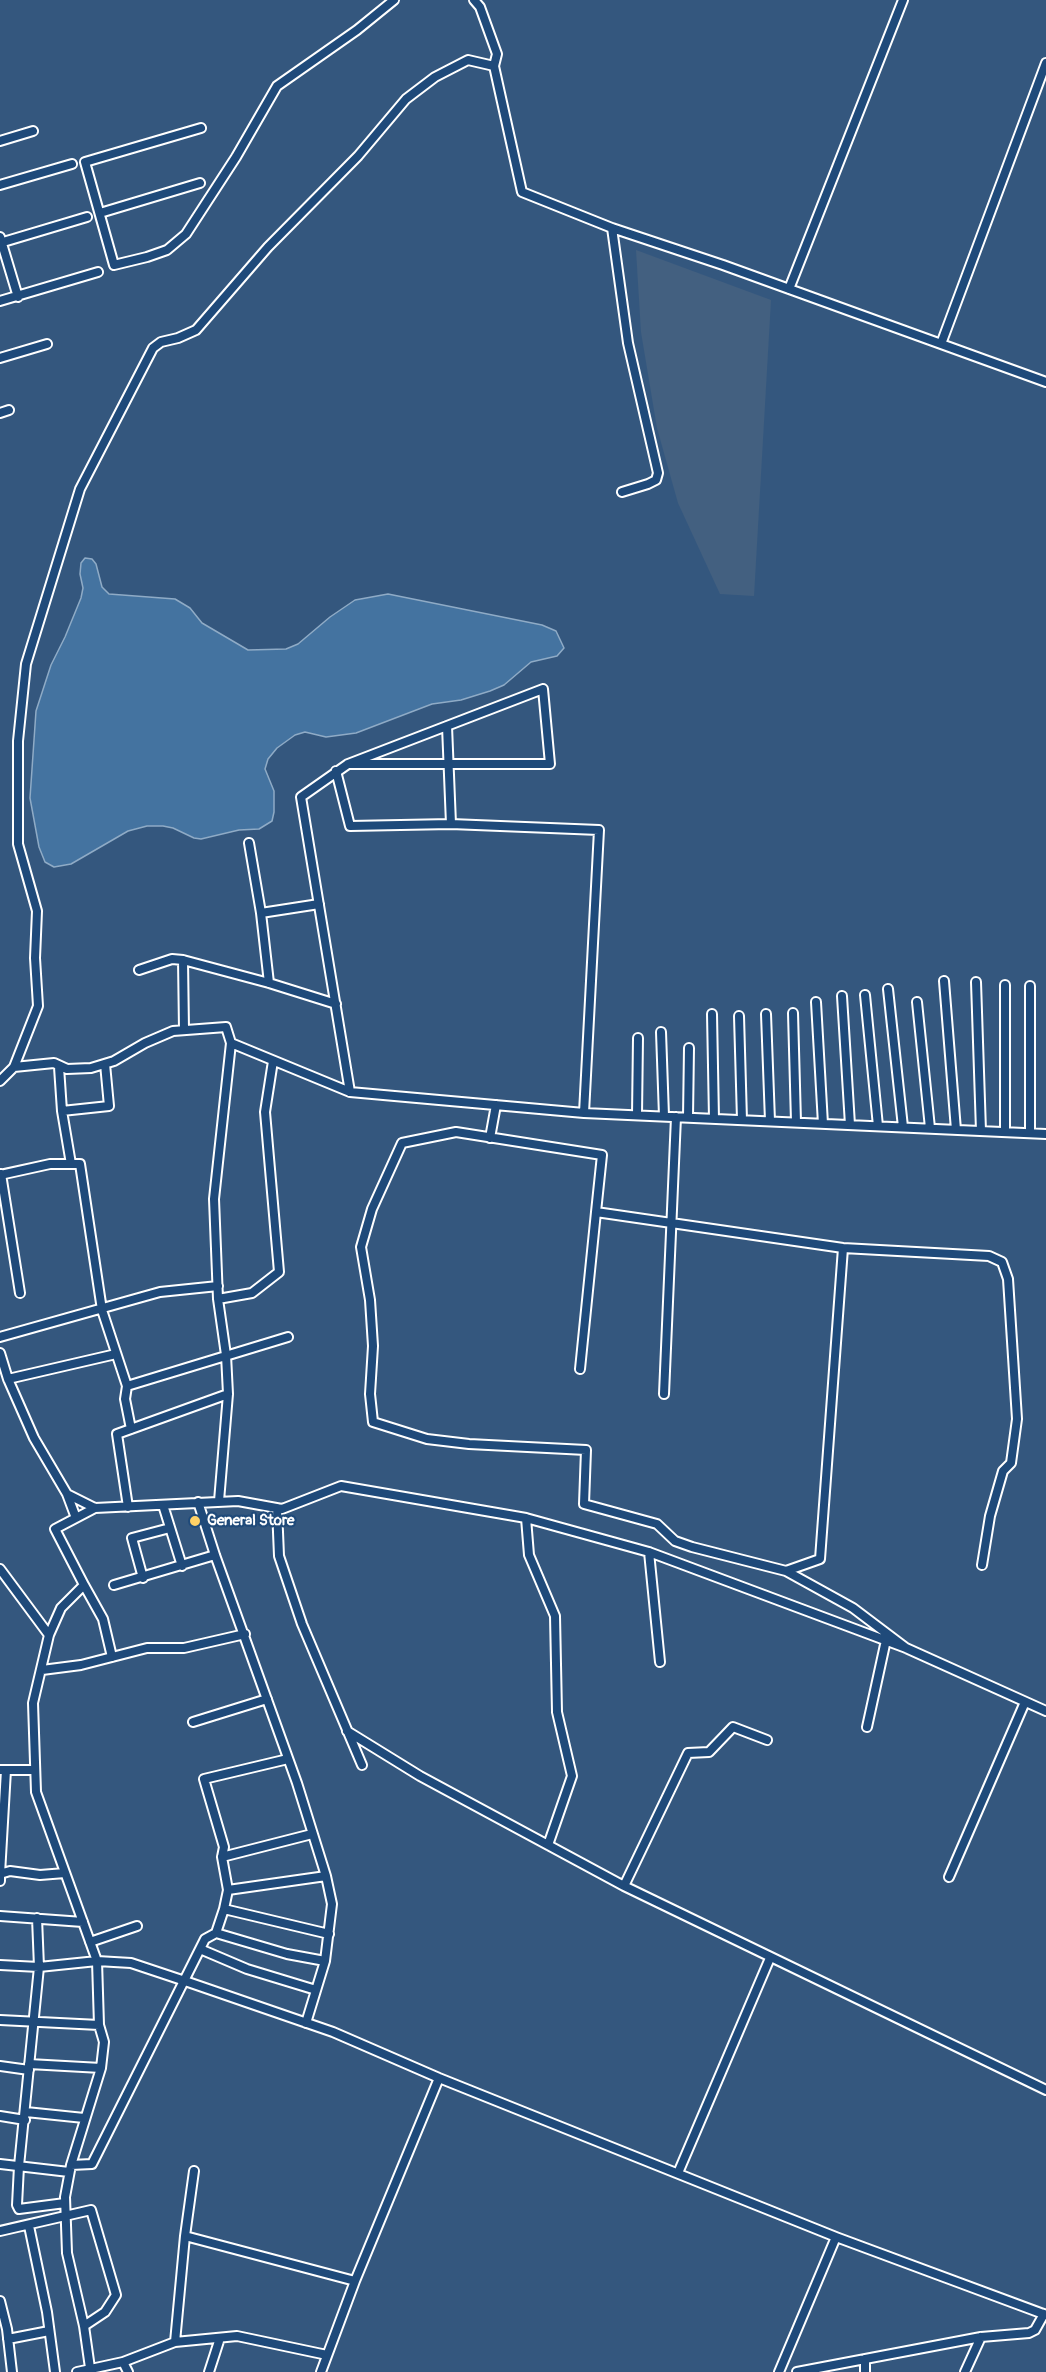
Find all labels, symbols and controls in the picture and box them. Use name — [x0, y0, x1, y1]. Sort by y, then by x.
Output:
place label: General Store — [207, 1512, 294, 1530]
marker: General Store — [188, 1514, 202, 1528]

